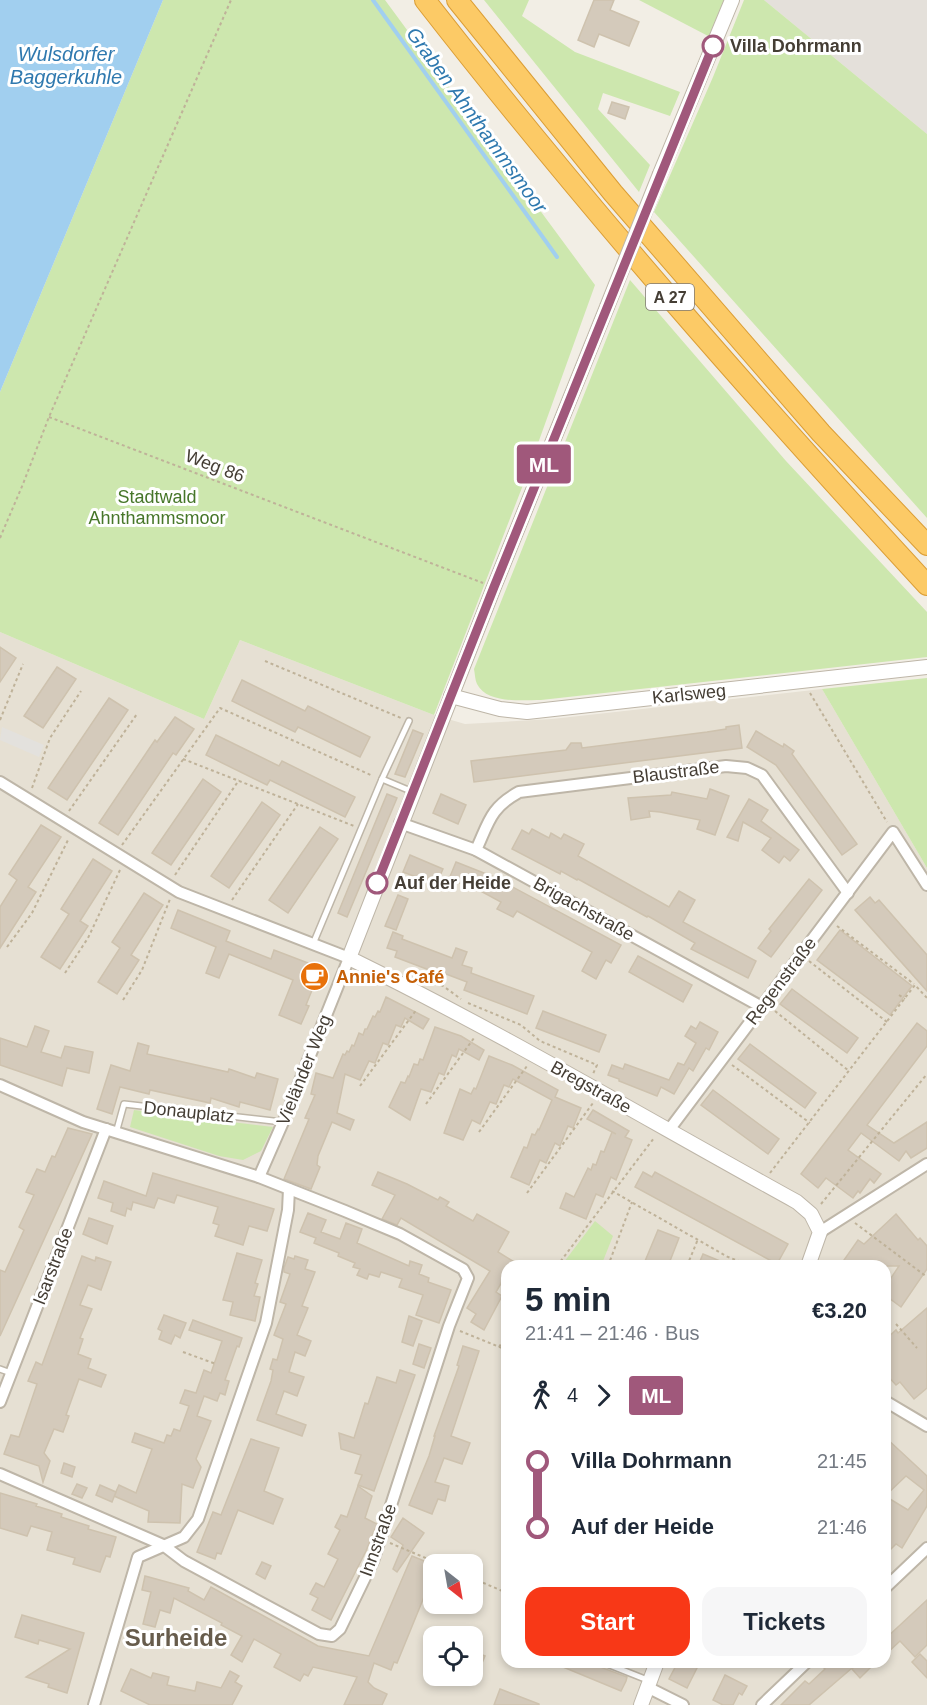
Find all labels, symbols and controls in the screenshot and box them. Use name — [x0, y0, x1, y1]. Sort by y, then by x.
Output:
water label: Graben Ahnthammsmoor — [402, 23, 552, 218]
marker: Villa Dohrmann — [702, 35, 724, 57]
place label: Villa Dohrmann — [730, 36, 862, 56]
water label: Wulsdorfer Baggerkuhle — [10, 43, 122, 88]
road number: A 27 — [646, 284, 694, 310]
line badge: ML — [517, 444, 571, 484]
street label: Weg 86 — [183, 446, 247, 486]
text: ML — [529, 453, 559, 476]
park label: Stadtwald Ahnthammsmoor — [88, 487, 226, 528]
street label: Karlsweg — [651, 680, 727, 708]
street label: Blaustraße — [632, 757, 720, 787]
marker: Auf der Heide — [366, 872, 388, 894]
place label: Auf der Heide — [394, 873, 511, 893]
street label: Brigachstraße — [530, 873, 638, 945]
street label: Regenstraße — [742, 933, 820, 1029]
cafe icon: Annie's Café — [299, 961, 331, 993]
place label: Annie's Café — [336, 967, 444, 987]
street label: Vieländer Weg — [273, 1012, 335, 1128]
street label: Bregstraße — [547, 1057, 635, 1117]
street label: Donauplatz — [143, 1097, 235, 1127]
street label: Isarstraße — [29, 1225, 77, 1307]
text: 5 min — [525, 1281, 611, 1318]
text: €3.20 — [812, 1298, 867, 1323]
text: 21:41 – 21:46 · Bus — [525, 1322, 700, 1344]
icon: walk — [525, 1379, 558, 1412]
icon: forward — [587, 1379, 620, 1412]
text: 4 — [567, 1384, 578, 1406]
text: ML — [641, 1384, 671, 1407]
text: Villa Dohrmann — [571, 1448, 732, 1473]
text: 21:45 — [817, 1450, 867, 1472]
street label: Innstraße — [356, 1501, 400, 1579]
text: Auf der Heide — [571, 1514, 714, 1539]
text: 21:46 — [817, 1516, 867, 1538]
north arrow — [423, 1554, 483, 1614]
map controls — [423, 1554, 483, 1686]
button: Start — [525, 1587, 690, 1656]
button: Tickets — [702, 1587, 867, 1656]
district label: Surheide — [125, 1624, 227, 1651]
button: locate — [423, 1626, 483, 1686]

